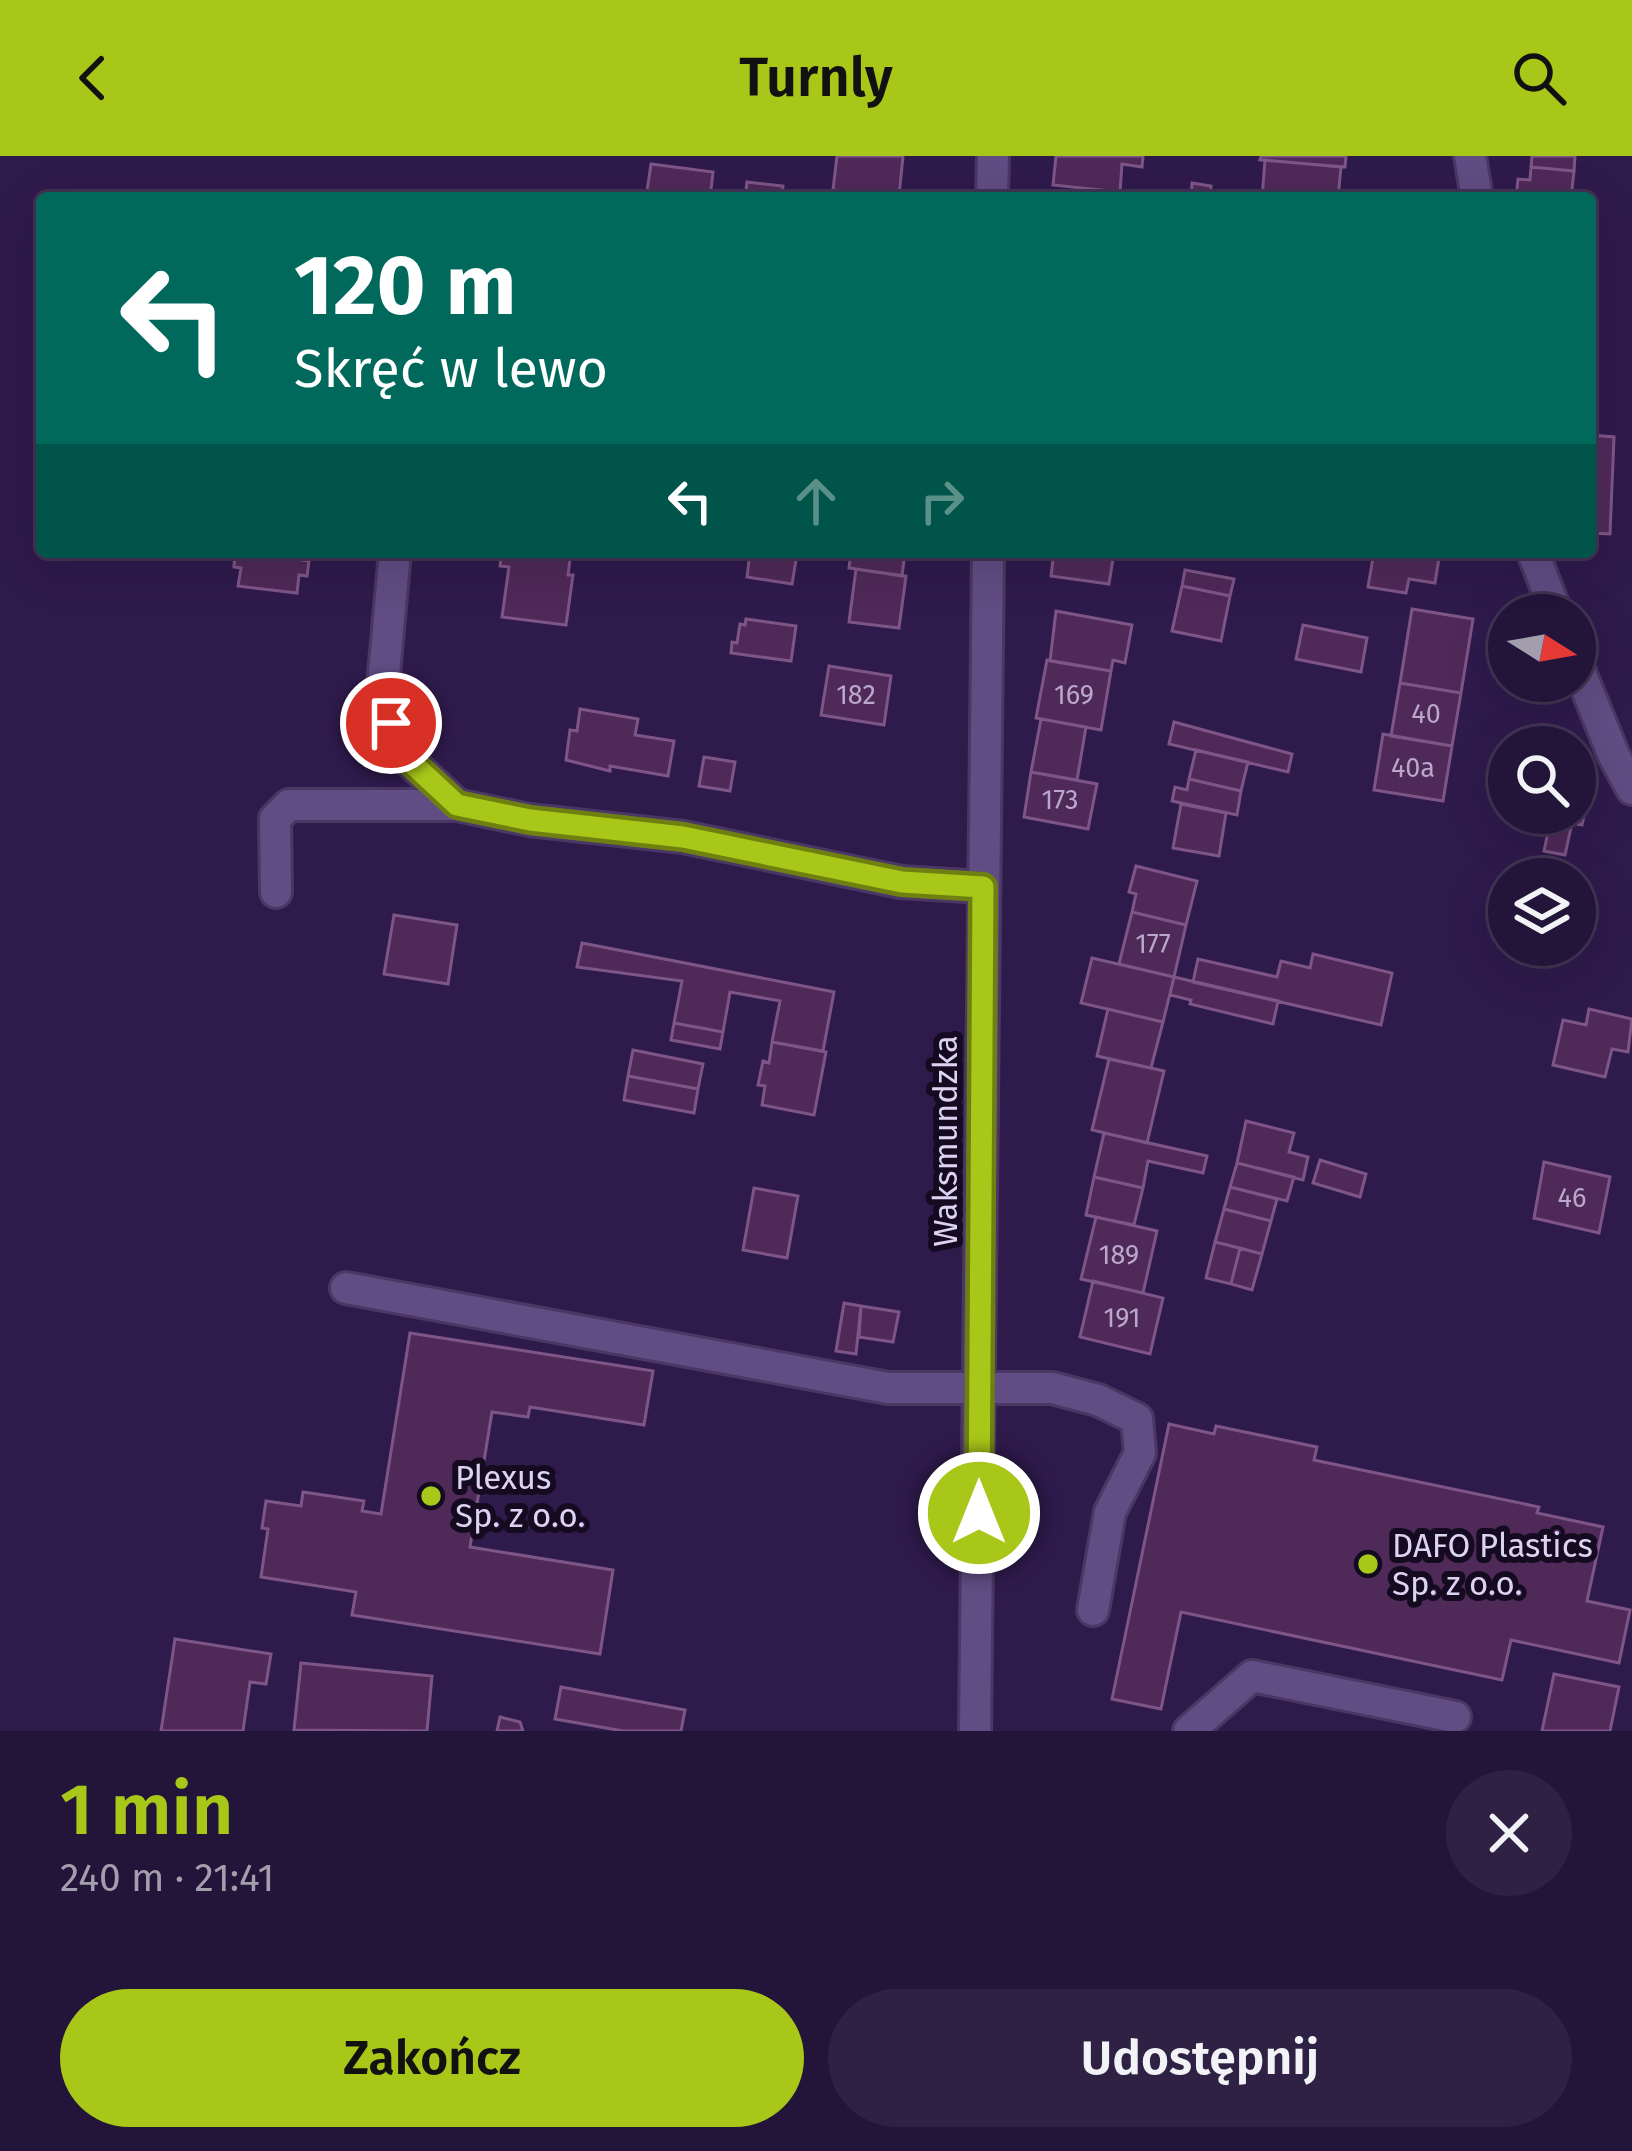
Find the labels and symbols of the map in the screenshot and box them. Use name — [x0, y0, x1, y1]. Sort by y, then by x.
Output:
north arrow — [1488, 594, 1596, 702]
pin — [340, 672, 442, 774]
house number: 182 — [836, 679, 876, 711]
house number: 169 — [1054, 679, 1094, 711]
house number: 40 — [1411, 698, 1441, 730]
house number: 40a — [1391, 752, 1435, 784]
house number: 173 — [1042, 784, 1078, 816]
house number: 177 — [1135, 928, 1171, 960]
street label: Waksmundzka — [926, 1035, 966, 1247]
house number: 46 — [1558, 1182, 1586, 1214]
house number: 189 — [1099, 1239, 1139, 1271]
house number: 191 — [1103, 1302, 1141, 1334]
position arrow — [916, 1450, 1042, 1576]
place label: Plexus Sp. z o.o. — [455, 1458, 585, 1536]
marker: Plexus Sp. z o.o. — [418, 1483, 444, 1509]
place label: DAFO Plastics Sp. z o.o. — [1392, 1526, 1593, 1604]
marker: DAFO Plastics Sp. z o.o. — [1355, 1551, 1381, 1577]

